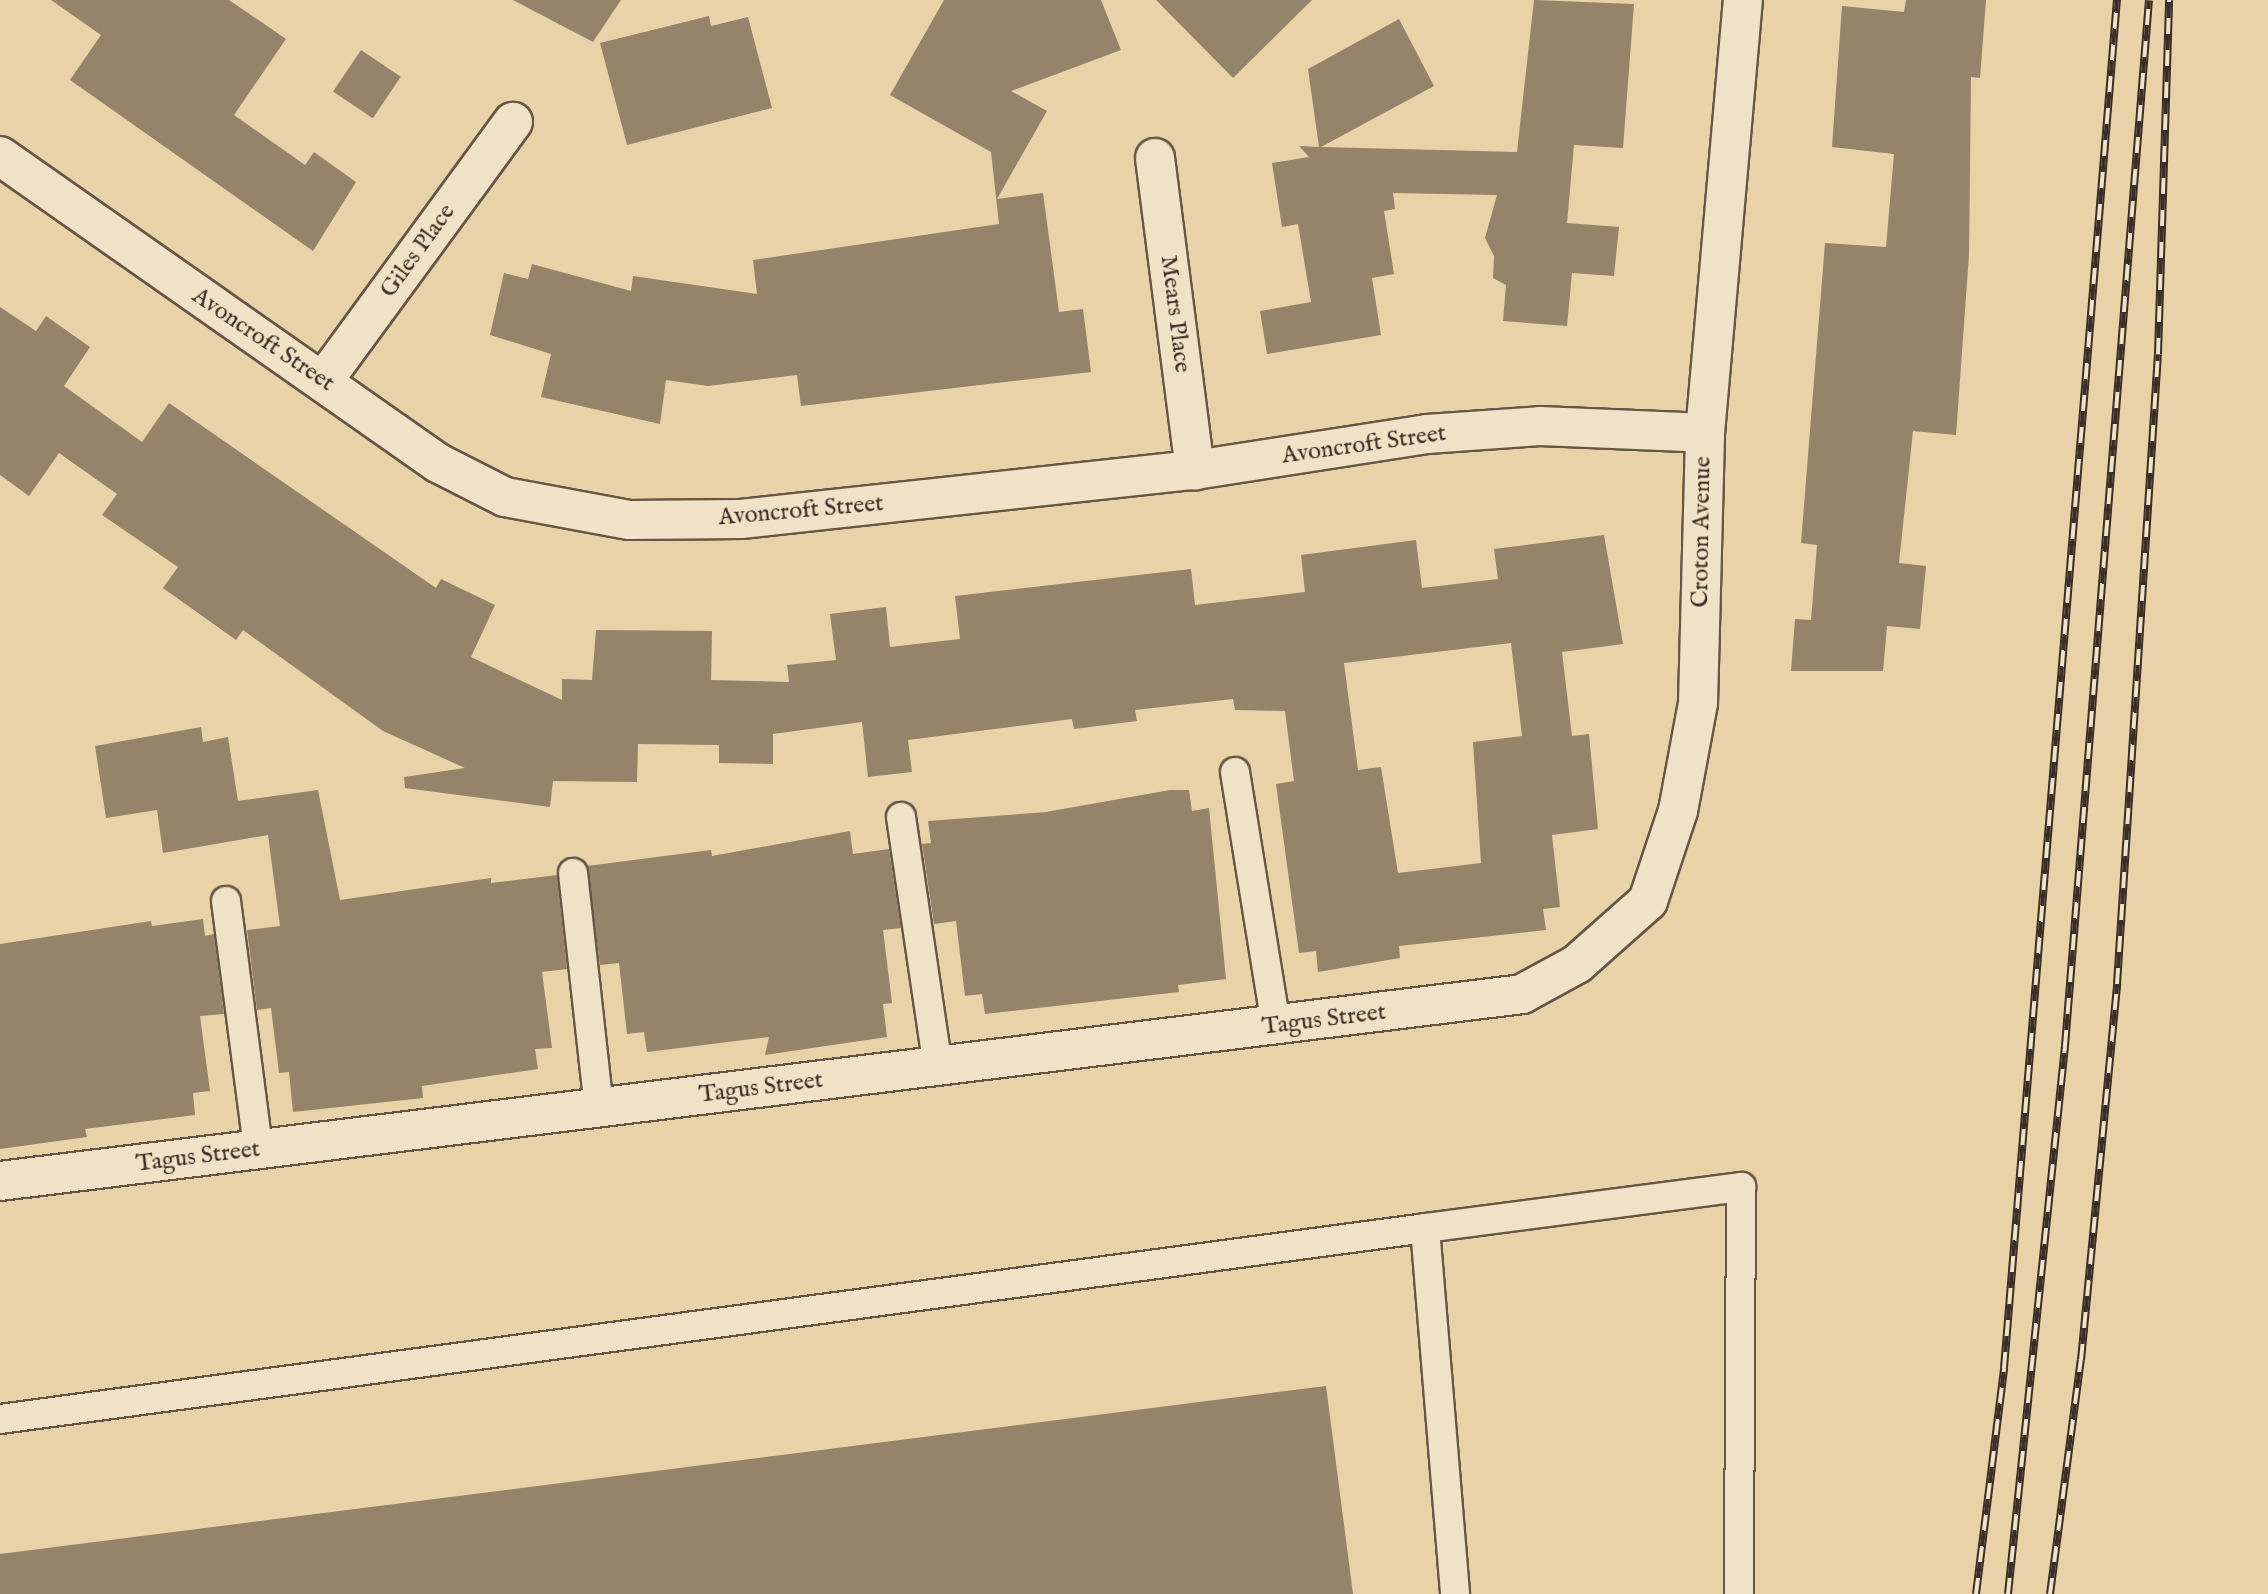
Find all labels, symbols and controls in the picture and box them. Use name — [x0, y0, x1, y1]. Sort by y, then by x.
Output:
street label: Giles Place — [374, 199, 462, 303]
street label: Mears Place — [1153, 254, 1197, 374]
street label: Avoncroft Street — [186, 282, 340, 398]
street label: Avoncroft Street — [1280, 419, 1448, 471]
street label: Croton Avenue — [1686, 456, 1718, 608]
street label: Avoncroft Street — [717, 489, 885, 533]
street label: Tagus Street — [1260, 998, 1388, 1042]
street label: Tagus Street — [697, 1066, 825, 1110]
street label: Tagus Street — [134, 1135, 262, 1179]

